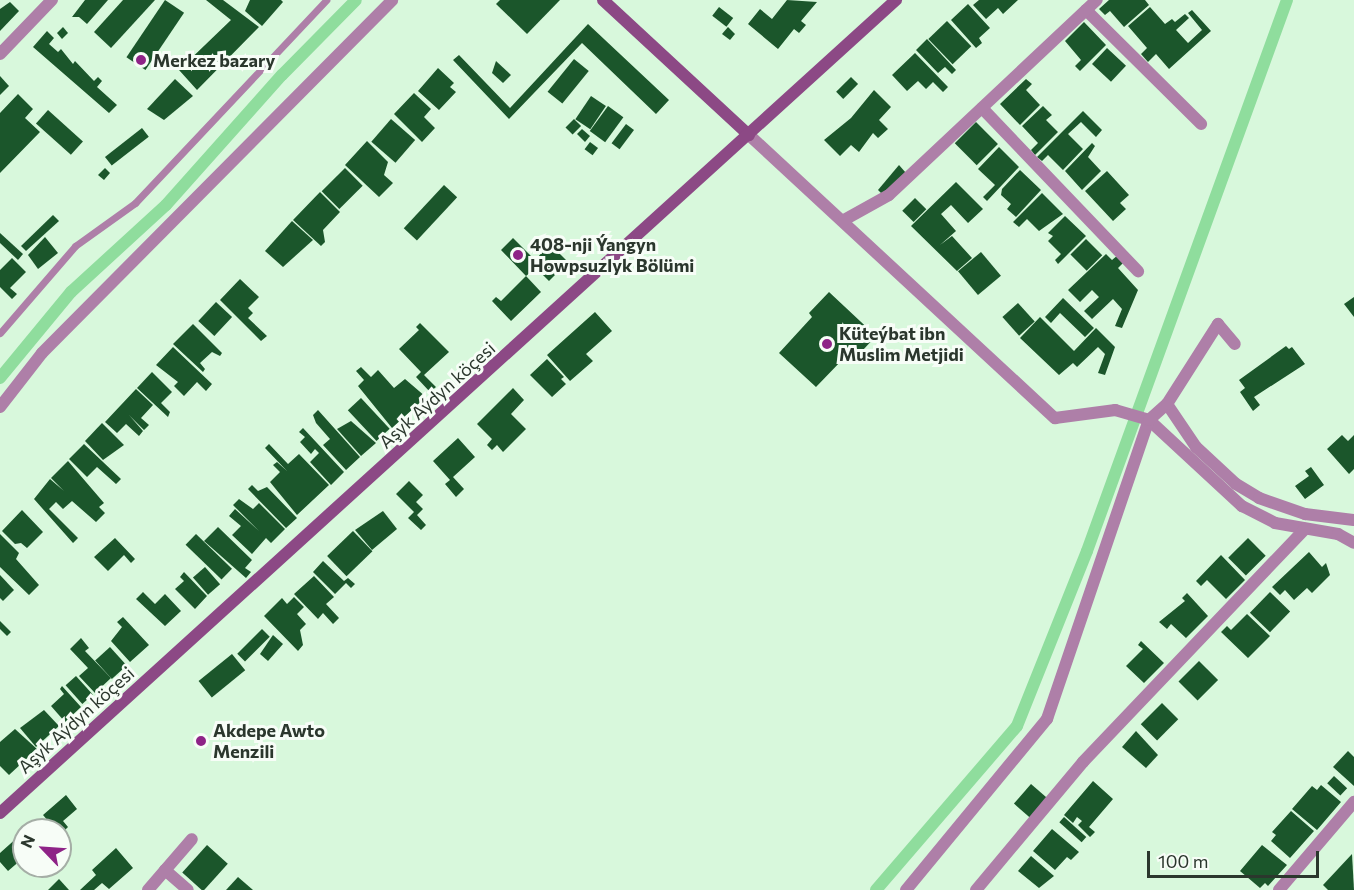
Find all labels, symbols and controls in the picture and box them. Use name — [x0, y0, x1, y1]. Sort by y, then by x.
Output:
place label: Merkez bazary — [153, 49, 275, 71]
marker: Merkez bazary — [134, 53, 148, 67]
place label: 408-nji Ýangyn Howpsuzlyk Bölümi — [530, 234, 694, 276]
marker: 408-nji Ýangyn Howpsuzlyk Bölümi — [511, 248, 525, 262]
place label: Küteýbat ibn Muslim Metjidi — [839, 323, 964, 366]
street label: Aşyk Aýdyn köçesi — [375, 337, 499, 453]
marker: Küteýbat ibn Muslim Metjidi — [820, 337, 834, 351]
street label: Aşyk Aýdyn köçesi — [14, 662, 138, 778]
place label: Akdepe Awto Menzili — [213, 720, 325, 762]
marker: Akdepe Awto Menzili — [194, 734, 208, 748]
north arrow — [12, 818, 72, 878]
text: N — [16, 832, 38, 850]
scale bar — [1150, 839, 1322, 877]
text: 100 m — [1158, 850, 1208, 872]

